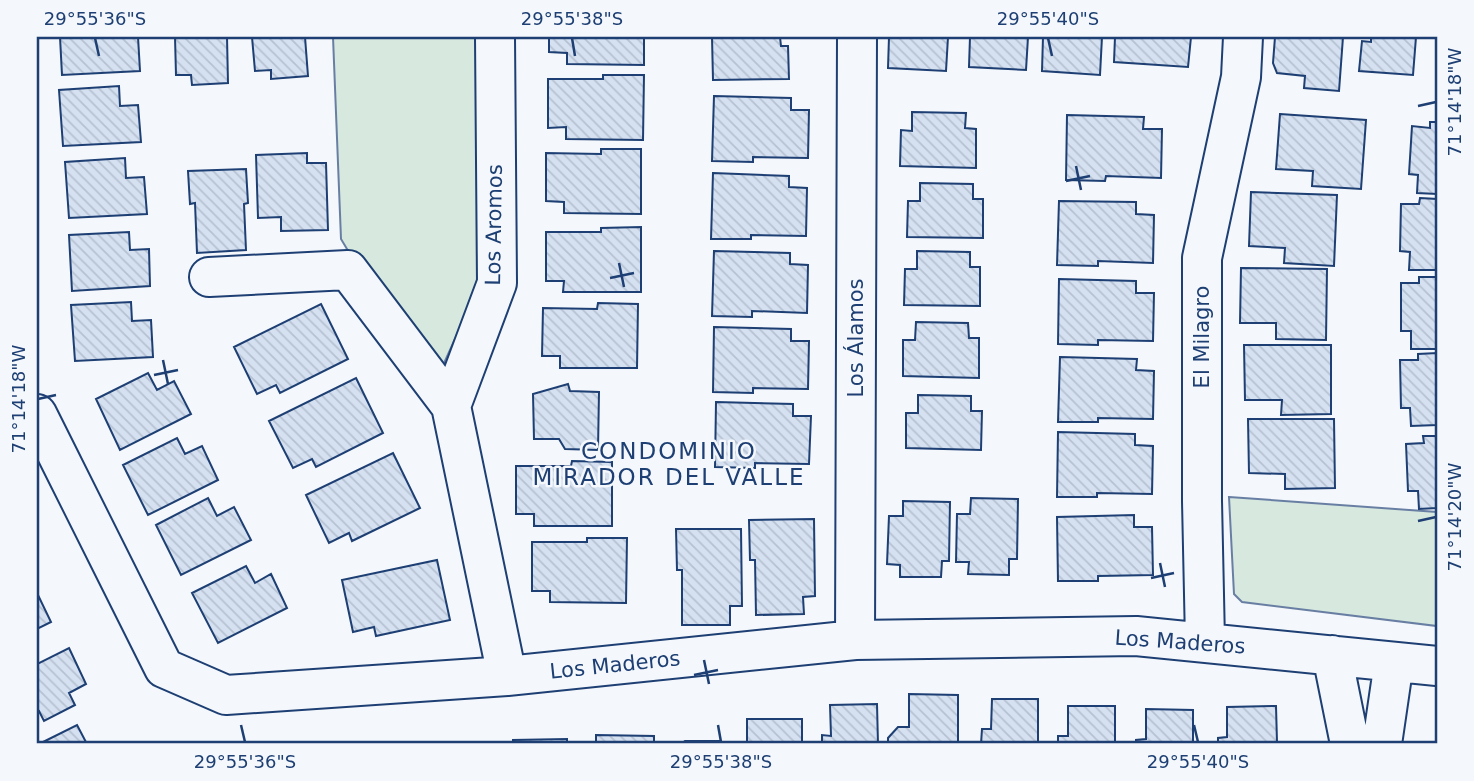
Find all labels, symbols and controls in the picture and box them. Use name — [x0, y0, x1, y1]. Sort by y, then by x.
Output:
text: 29°55'36"S — [44, 8, 146, 29]
text: 29°55'38"S — [521, 8, 623, 29]
text: 29°55'40"S — [997, 8, 1099, 29]
text: 71°14'18"W — [1444, 47, 1465, 156]
street label: Los Aromos — [481, 164, 507, 286]
street label: Los Álamos — [843, 278, 868, 398]
street label: El Milagro — [1190, 286, 1214, 388]
text: 71°14'18"W — [8, 344, 29, 453]
district label: CONDOMINIO MIRADOR DEL VALLE — [532, 438, 806, 490]
text: 71°14'20"W — [1444, 462, 1465, 571]
street label: Los Maderos — [1114, 625, 1246, 659]
street label: Los Maderos — [549, 646, 681, 684]
text: 29°55'36"S — [194, 751, 296, 772]
text: 29°55'38"S — [670, 751, 772, 772]
text: 29°55'40"S — [1147, 751, 1249, 772]

